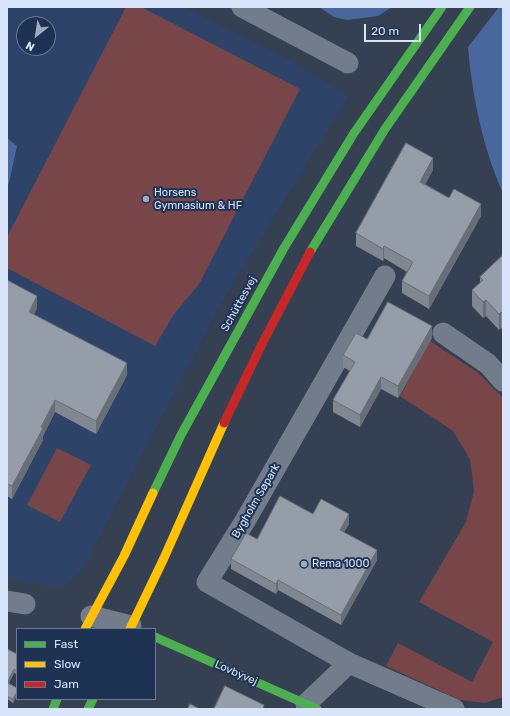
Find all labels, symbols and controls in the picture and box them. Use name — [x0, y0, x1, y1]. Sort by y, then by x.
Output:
north arrow — [16, 16, 56, 56]
scale bar — [366, 16, 423, 42]
text: 20 m — [371, 24, 399, 38]
text: N — [24, 38, 37, 54]
place label: Horsens Gymnasium & HF — [154, 186, 242, 212]
marker: Horsens Gymnasium & HF — [141, 194, 151, 204]
street label: Schüttesvej — [218, 274, 260, 334]
street label: Bygholm Søpark — [229, 462, 283, 540]
place label: Rema 1000 — [312, 557, 370, 571]
marker: Rema 1000 — [299, 559, 309, 569]
legend — [16, 628, 156, 700]
text: Fast — [54, 637, 78, 651]
text: Slow — [54, 657, 81, 671]
street label: Lovbyvej — [213, 658, 259, 688]
text: Jam — [54, 677, 79, 691]

